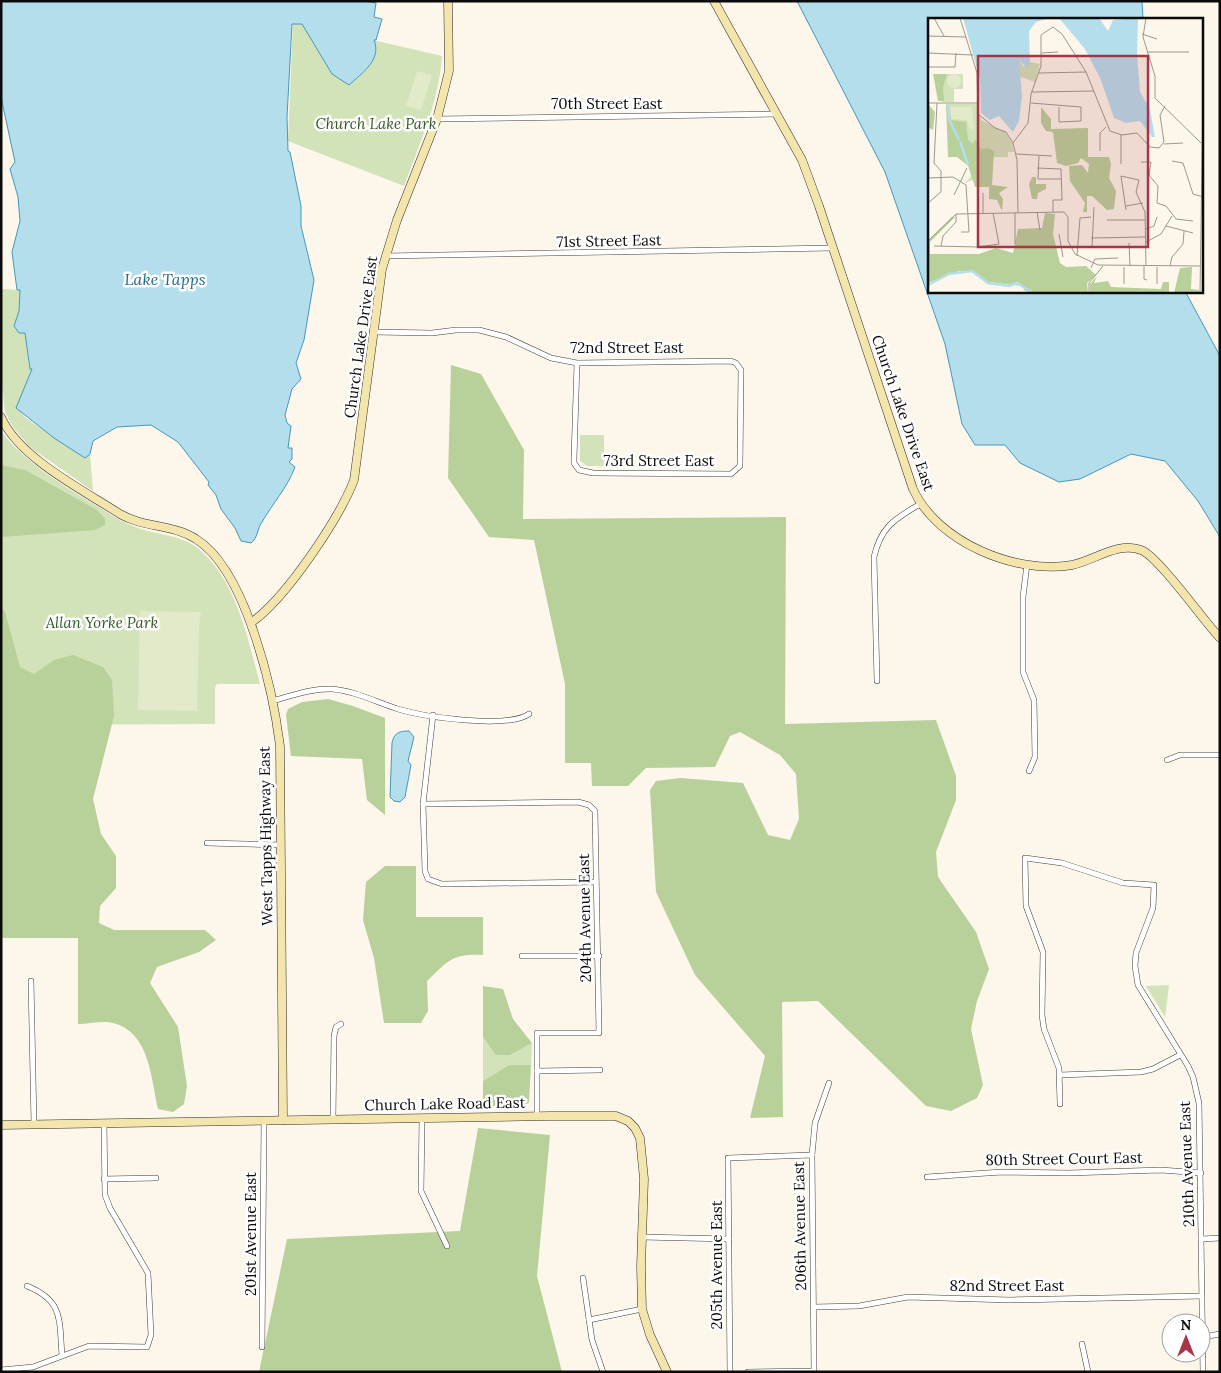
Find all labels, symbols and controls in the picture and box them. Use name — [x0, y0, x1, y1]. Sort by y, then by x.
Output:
inset map — [928, 18, 1204, 292]
street label: 70th Street East — [551, 94, 663, 113]
park label: Church Lake Park — [315, 114, 437, 133]
street label: 71st Street East — [556, 230, 662, 251]
street label: Church Lake Drive East — [340, 254, 381, 419]
water label: Lake Tapps — [124, 269, 206, 289]
street label: Church Lake Drive East — [868, 332, 939, 494]
street label: 72nd Street East — [570, 338, 684, 357]
street label: 73rd Street East — [604, 451, 715, 470]
park label: Allan Yorke Park — [45, 613, 158, 632]
street label: West Tapps Highway East — [254, 746, 277, 926]
street label: 204th Avenue East — [574, 853, 595, 983]
street label: Church Lake Road East — [364, 1093, 526, 1114]
street label: 210th Avenue East — [1175, 1100, 1198, 1227]
street label: 80th Street Court East — [985, 1148, 1143, 1169]
street label: 206th Avenue East — [789, 1161, 810, 1291]
street label: 201st Avenue East — [241, 1172, 260, 1296]
street label: 205th Avenue East — [707, 1200, 726, 1329]
street label: 82nd Street East — [950, 1276, 1065, 1295]
north arrow — [1161, 1313, 1211, 1363]
text: N — [1181, 1316, 1192, 1334]

